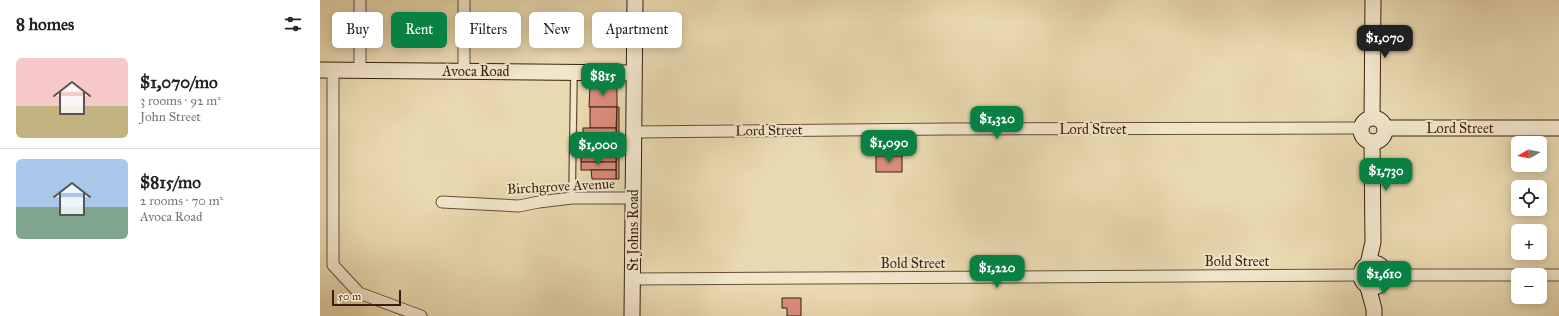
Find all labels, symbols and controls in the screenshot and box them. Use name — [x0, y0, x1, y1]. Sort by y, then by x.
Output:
chip: Buy — [332, 12, 383, 48]
chip: Rent — [391, 12, 447, 48]
chip: Filters — [455, 12, 521, 48]
chip: New — [529, 12, 584, 48]
chip: Apartment — [592, 12, 682, 48]
icon: filters — [282, 13, 304, 35]
text: 8 homes — [16, 14, 74, 35]
pin: $1,070 — [1352, 25, 1418, 59]
text: $1,070 — [1366, 30, 1404, 46]
street label: Avoca Road — [441, 63, 510, 80]
pin: $815 — [579, 63, 627, 97]
text: $815 — [590, 68, 616, 84]
text: $1,070/mo — [140, 72, 218, 93]
icon: home — [48, 74, 96, 122]
text: 3 rooms · 92 m² — [140, 93, 221, 109]
pin: $1,320 — [964, 106, 1030, 140]
text: John Street — [140, 109, 201, 125]
text: $1,320 — [979, 111, 1015, 127]
street label: Lord Street — [1426, 120, 1494, 137]
street label: Lord Street — [735, 121, 803, 140]
street label: Lord Street — [1059, 121, 1127, 138]
pin: $1,090 — [856, 130, 922, 164]
pin: $1,000 — [565, 132, 631, 166]
text: $1,090 — [870, 135, 908, 151]
north arrow — [1511, 136, 1547, 172]
map controls — [1511, 136, 1547, 304]
text: $1,000 — [579, 137, 618, 153]
pin: $1,730 — [1353, 158, 1419, 192]
text: $1,730 — [1368, 163, 1404, 179]
text: $815/mo — [140, 172, 201, 193]
icon: home — [48, 175, 96, 223]
street label: Birchgrove Avenue — [507, 175, 616, 198]
button: locate — [1511, 180, 1547, 216]
street label: St Johns Road — [625, 189, 643, 271]
text: 2 rooms · 70 m² — [140, 193, 223, 209]
text: Avoca Road — [140, 209, 203, 225]
button: + — [1511, 224, 1547, 260]
street label: Bold Street — [1205, 253, 1270, 270]
street label: Bold Street — [881, 255, 946, 272]
pin: $1,220 — [964, 255, 1030, 289]
text: $1,220 — [979, 260, 1015, 276]
pin: $1,610 — [1351, 261, 1417, 295]
text: $1,610 — [1366, 266, 1402, 282]
button: − — [1511, 268, 1547, 304]
scale bar — [332, 288, 401, 307]
text: 50 m — [338, 290, 361, 303]

